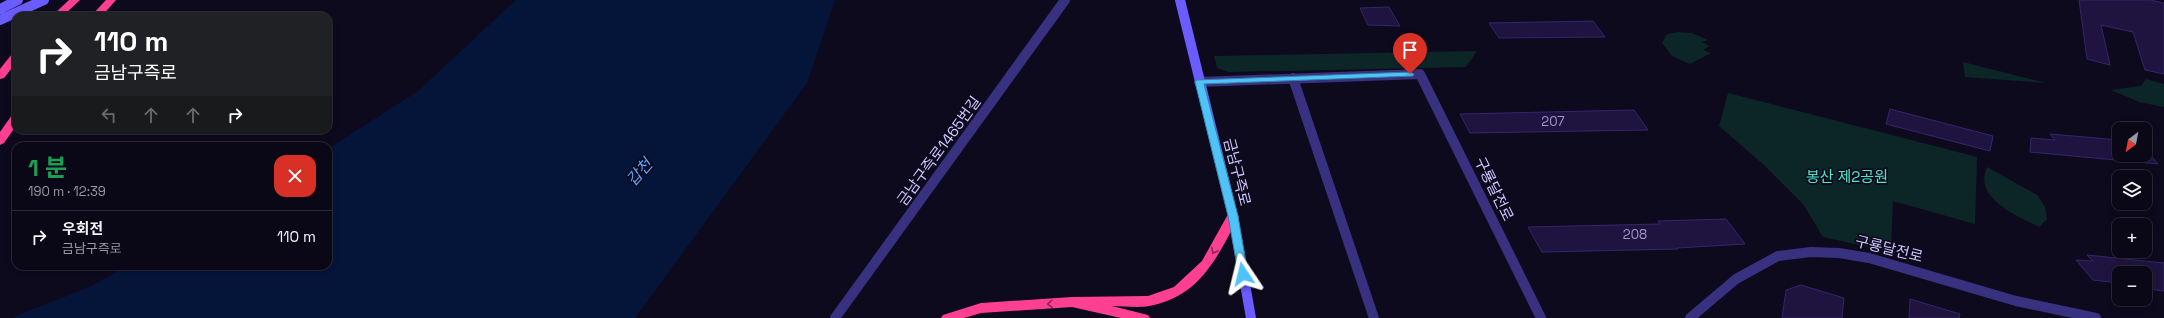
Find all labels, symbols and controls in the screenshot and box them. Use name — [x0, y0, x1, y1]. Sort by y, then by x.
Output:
text: 110 m — [94, 23, 168, 59]
icon: right — [28, 28, 80, 80]
pin — [1393, 33, 1427, 74]
icon: arrive — [1399, 39, 1421, 61]
text: 금남구즉로 — [94, 61, 177, 84]
street label: 금남구즉로1465번길 — [893, 92, 985, 209]
icon: left — [98, 104, 120, 126]
icon: ahead — [140, 104, 162, 126]
icon: ahead — [182, 104, 204, 126]
icon: right — [224, 104, 246, 126]
house number: 207 — [1541, 113, 1565, 130]
north arrow — [2112, 122, 2152, 162]
map controls — [2112, 122, 2152, 306]
street label: 금남구즉로 — [1220, 136, 1255, 208]
text: 1 분 — [28, 152, 67, 183]
water label: 갑천 — [622, 153, 658, 190]
street label: 구룡달전로 — [1471, 154, 1518, 224]
button: close — [274, 155, 316, 197]
park label: 봉산 제2공원 — [1806, 167, 1888, 186]
button: layers — [2112, 170, 2152, 210]
text: 190 m · 12:39 — [28, 183, 106, 200]
button: + — [2112, 218, 2152, 258]
text: 우회전 — [62, 219, 103, 238]
icon: right — [28, 226, 50, 248]
house number: 208 — [1623, 226, 1647, 243]
text: 110 m — [277, 227, 316, 246]
street label: 구룡달전로 — [1853, 231, 1925, 266]
text: 금남구즉로 — [62, 240, 122, 257]
one-way arrow — [1212, 247, 1219, 254]
position arrow — [1222, 253, 1264, 295]
button: − — [2112, 266, 2152, 306]
one-way arrow — [1047, 299, 1053, 308]

